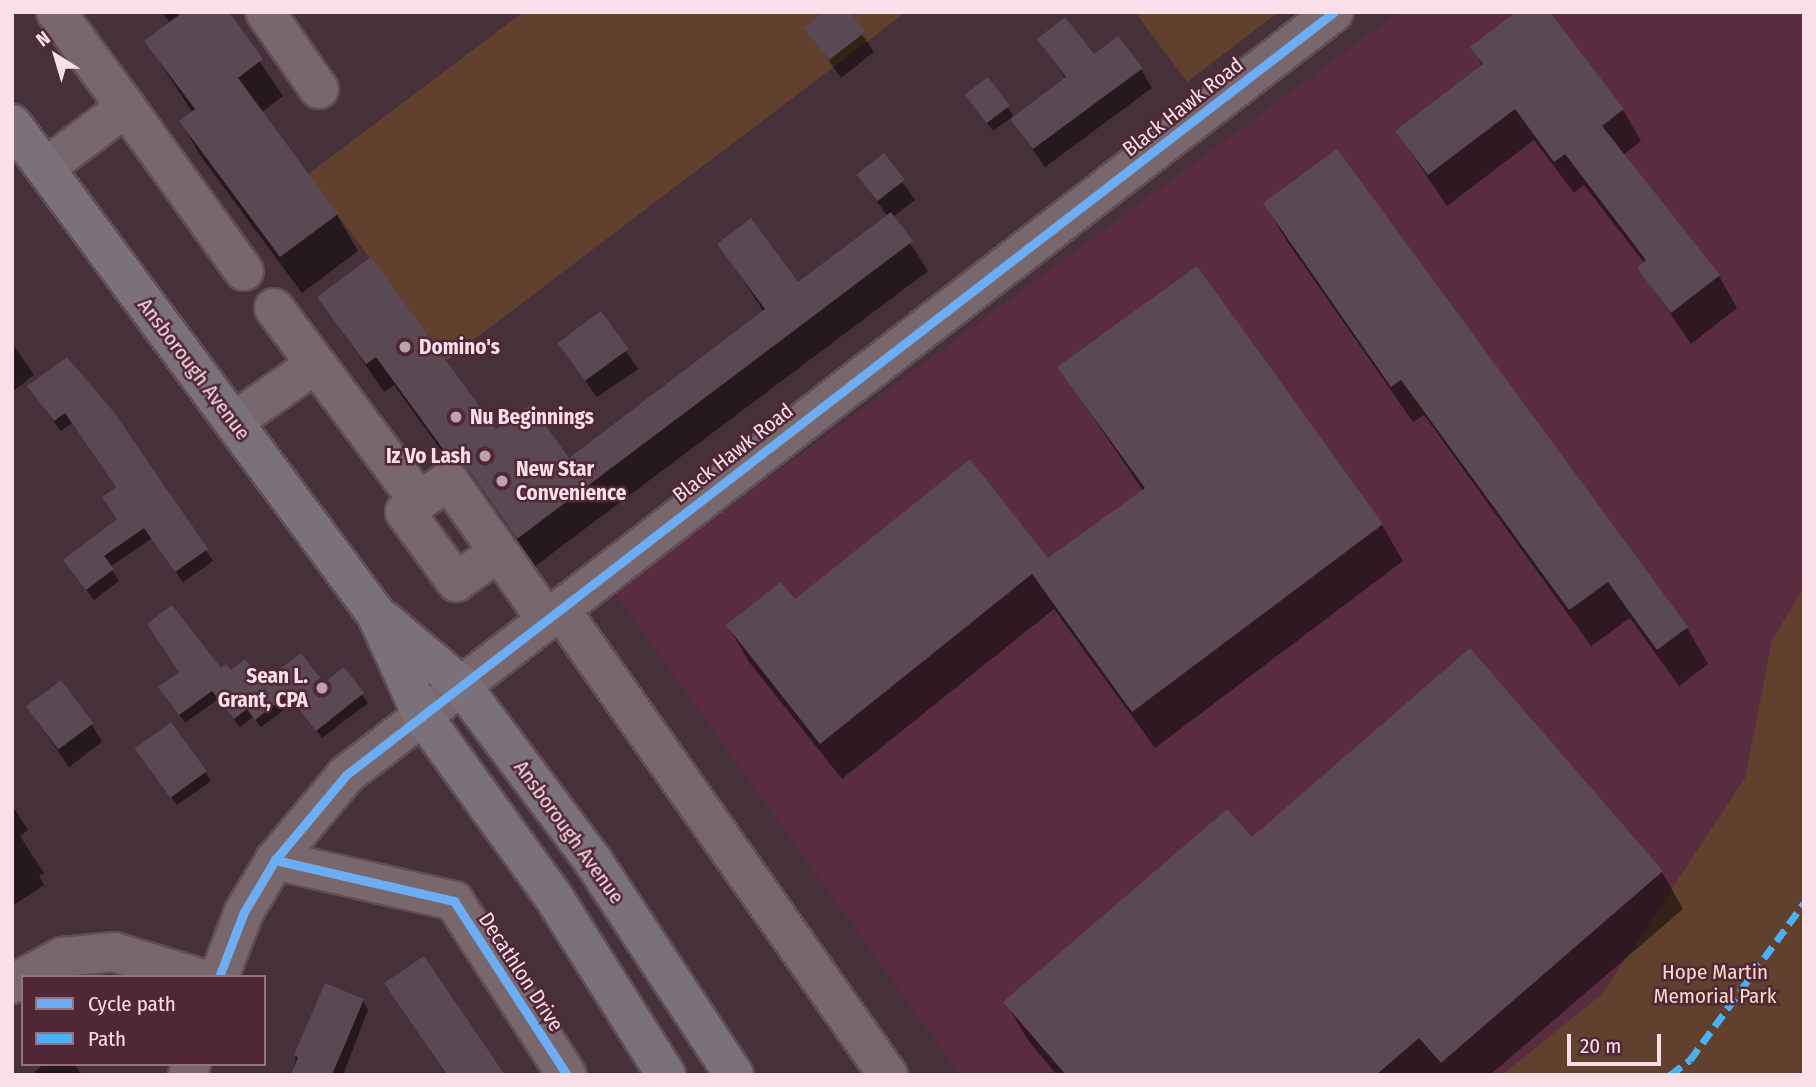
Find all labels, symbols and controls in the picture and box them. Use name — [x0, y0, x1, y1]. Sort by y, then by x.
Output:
north arrow — [21, 21, 91, 91]
text: N — [32, 26, 55, 51]
street label: Black Hawk Road — [1118, 52, 1248, 162]
street label: Ansborough Avenue — [132, 293, 256, 445]
place label: Domino's — [419, 334, 500, 360]
marker: Domino's — [397, 339, 413, 355]
street label: Black Hawk Road — [668, 398, 798, 508]
place label: Nu Beginnings — [470, 404, 594, 430]
marker: Nu Beginnings — [448, 409, 464, 425]
place label: Iz Vo Lash — [386, 443, 471, 469]
marker: Iz Vo Lash — [477, 448, 493, 464]
place label: New Star Convenience — [516, 456, 627, 506]
marker: New Star Convenience — [494, 473, 510, 489]
place label: Sean L. Grant, CPA — [218, 663, 308, 713]
marker: Sean L. Grant, CPA — [314, 680, 330, 696]
street label: Ansborough Avenue — [509, 755, 629, 909]
street label: Decathlon Drive — [473, 908, 569, 1036]
park label: Hope Martin Memorial Park — [1654, 959, 1776, 1009]
legend — [21, 975, 266, 1066]
text: Cycle path — [88, 991, 176, 1017]
scale bar — [1571, 1020, 1666, 1064]
text: Path — [88, 1026, 126, 1052]
text: 20 m — [1580, 1033, 1621, 1059]

